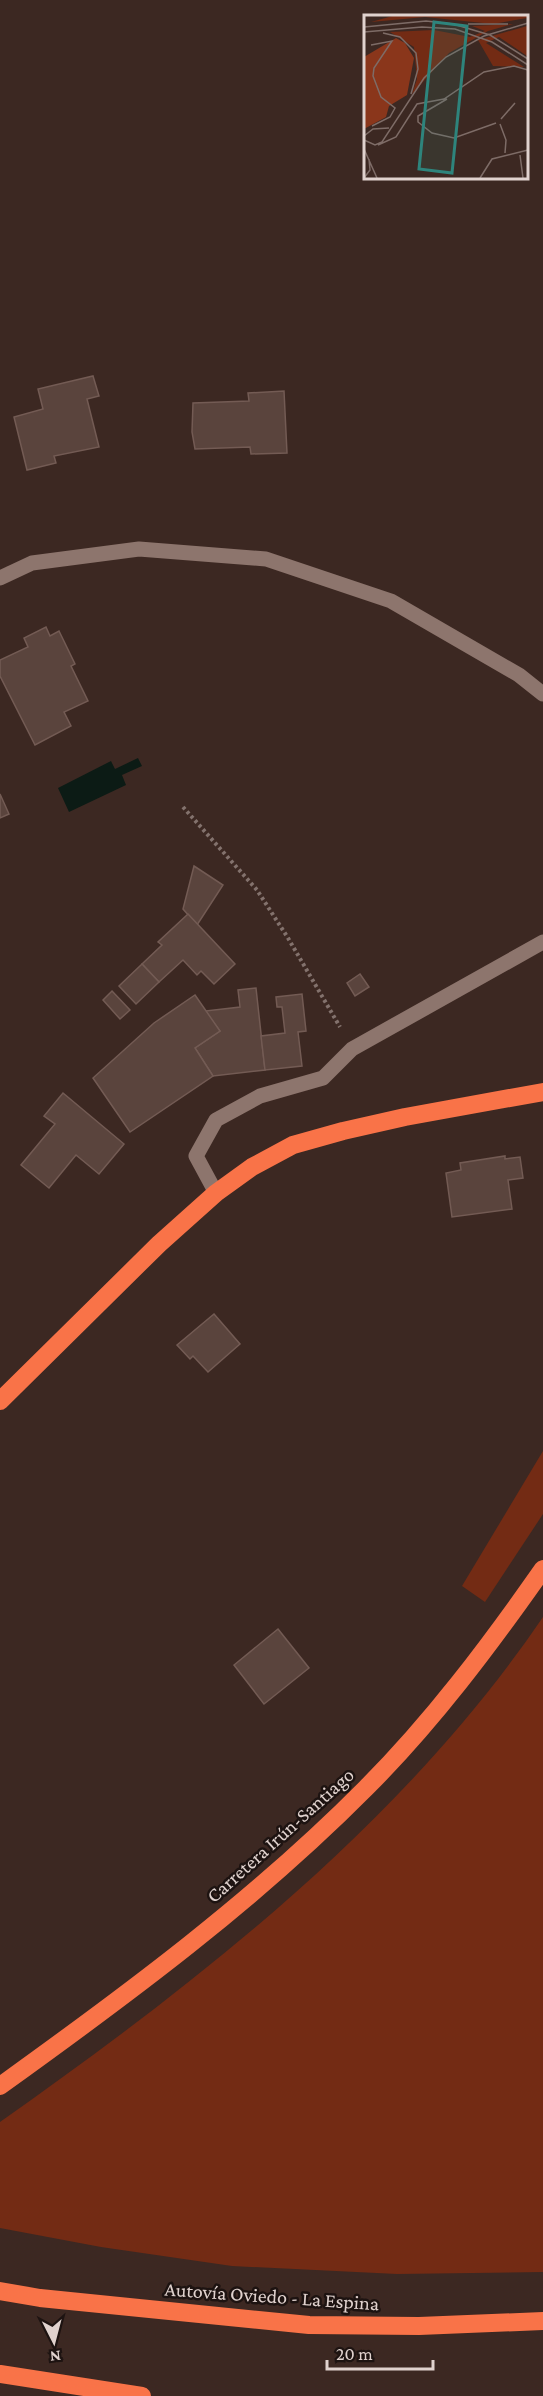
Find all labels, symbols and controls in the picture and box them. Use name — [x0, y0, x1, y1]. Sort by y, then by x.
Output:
inset map — [364, 15, 528, 178]
street label: Carretera Irún-Santiago — [202, 1763, 359, 1908]
street label: Autovía Oviedo - La Espina — [164, 2278, 380, 2315]
north arrow — [24, 2312, 84, 2372]
scale bar — [327, 2333, 434, 2371]
text: 20 m — [336, 2344, 373, 2364]
text: N — [49, 2347, 62, 2365]

